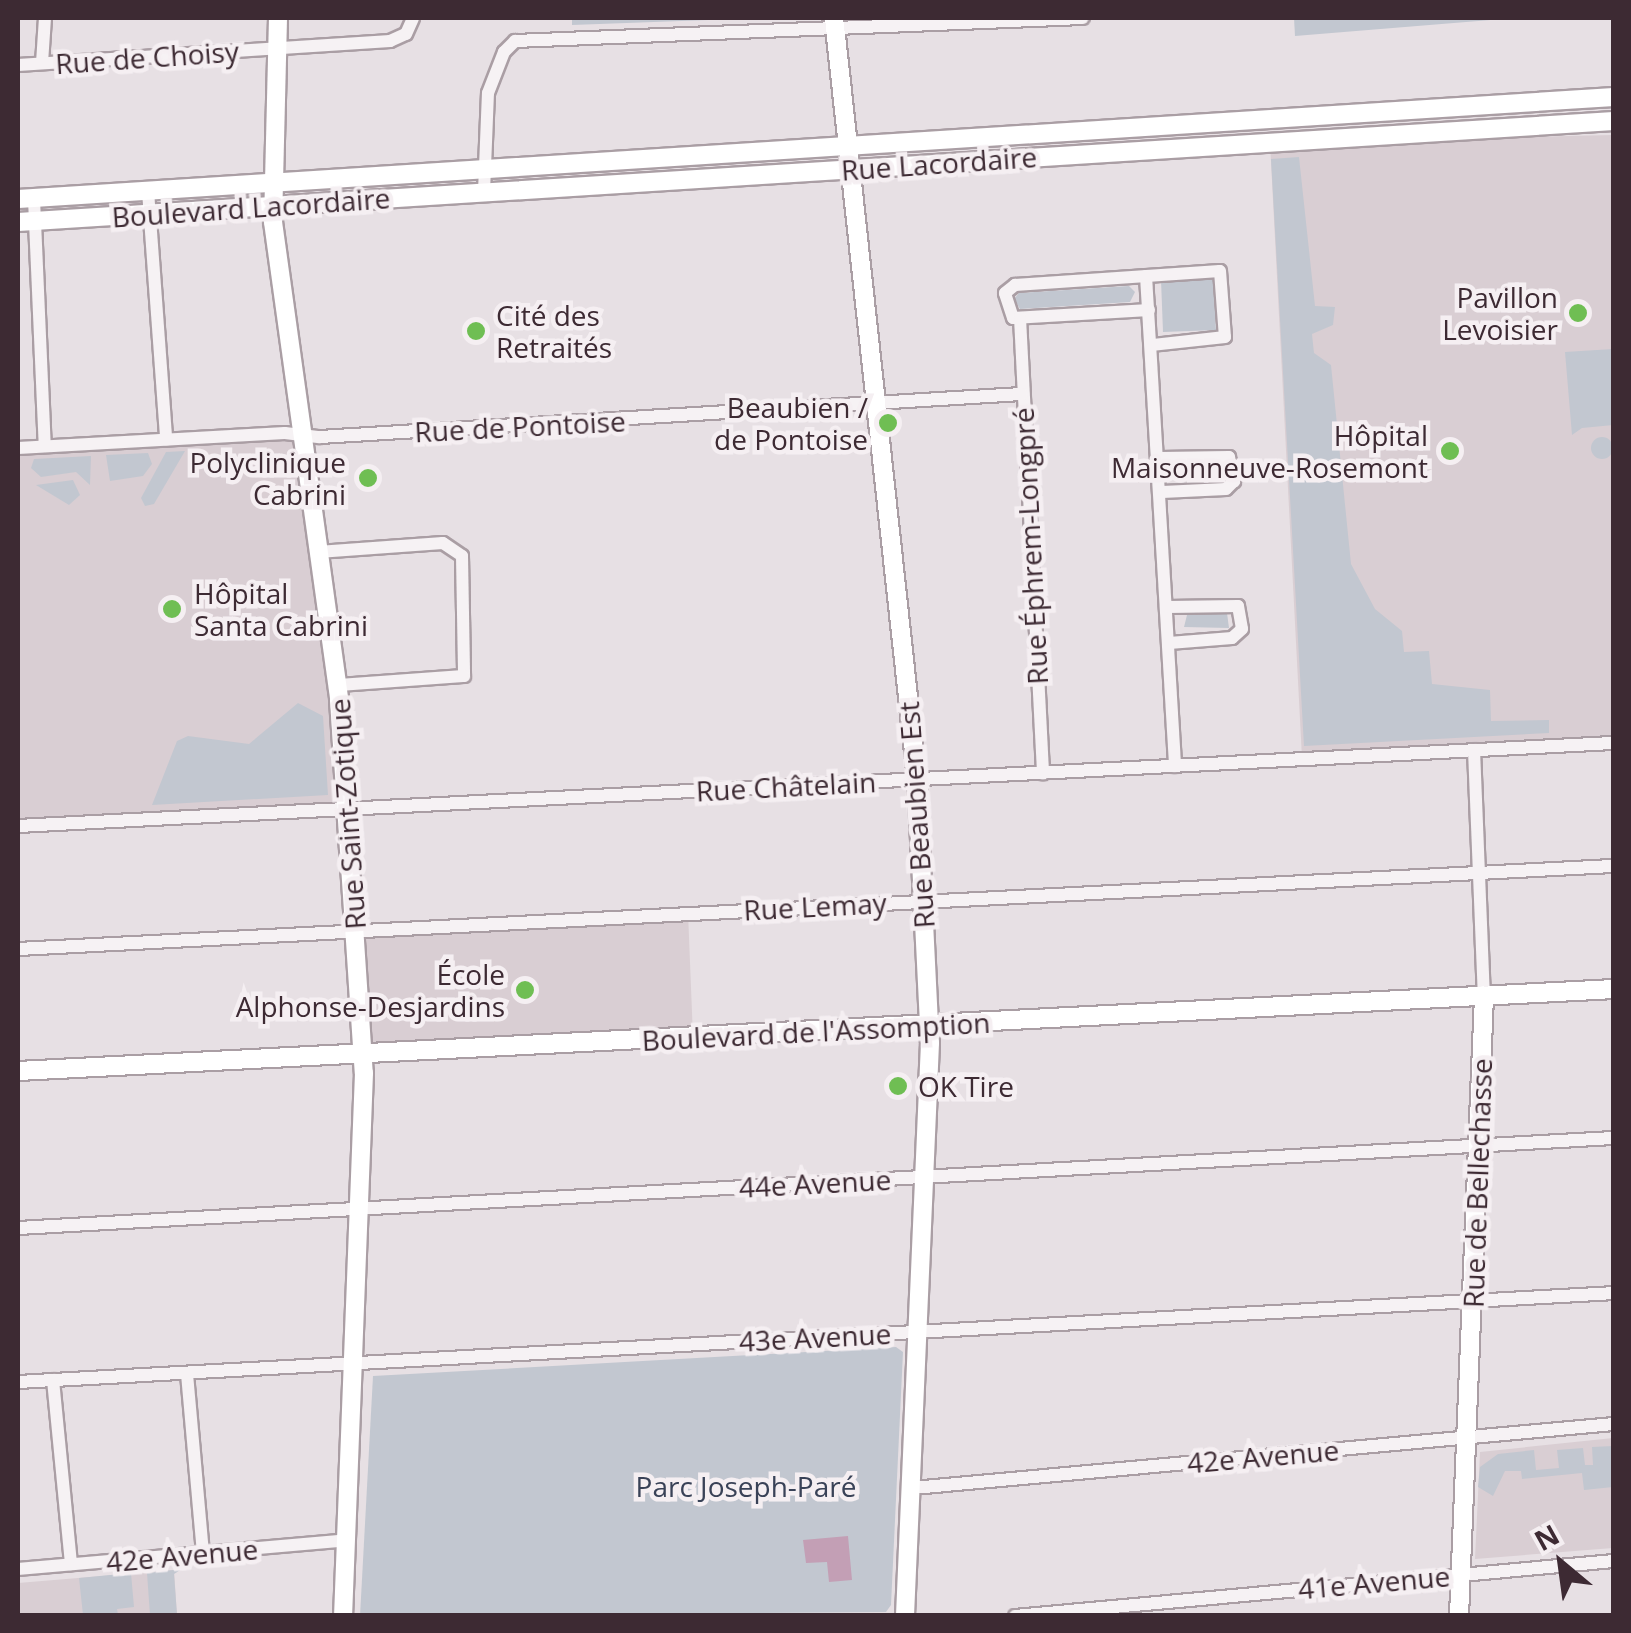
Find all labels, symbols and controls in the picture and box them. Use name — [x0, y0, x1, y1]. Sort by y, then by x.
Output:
street label: Rue de Choisy — [54, 34, 240, 80]
street label: Rue Lacordaire — [840, 139, 1038, 187]
street label: Boulevard Lacordaire — [111, 181, 391, 233]
place label: Pavillon Levoisier — [1442, 280, 1558, 346]
place label: Cité des Retraités — [496, 298, 612, 364]
marker: Pavillon Levoisier — [1567, 302, 1589, 324]
marker: Cité des Retraités — [465, 320, 487, 342]
place label: Beaubien / de Pontoise — [714, 390, 868, 456]
street label: Rue de Pontoise — [414, 404, 626, 448]
street label: Rue Éphrem-Longpré — [1006, 407, 1054, 685]
marker: Beaubien / de Pontoise — [877, 412, 899, 434]
place label: Hôpital Maisonneuve-Rosemont — [1111, 418, 1428, 484]
marker: Hôpital Maisonneuve-Rosemont — [1437, 438, 1463, 464]
place label: Polyclinique Cabrini — [189, 445, 346, 511]
marker: Polyclinique Cabrini — [355, 465, 381, 491]
place label: Hôpital Santa Cabrini — [194, 576, 368, 642]
marker: Hôpital Santa Cabrini — [159, 596, 185, 622]
street label: Rue Saint-Zotique — [322, 697, 372, 931]
street label: Rue Beaubien Est — [891, 700, 941, 930]
street label: Rue Châtelain — [695, 765, 877, 807]
street label: Rue Lemay — [743, 885, 887, 927]
place label: École Alphonse-Desjardins — [236, 957, 505, 1023]
marker: École Alphonse-Desjardins — [514, 979, 536, 1001]
street label: Boulevard de l'Assomption — [641, 1005, 991, 1057]
street label: Rue de Bellechasse — [1456, 1058, 1498, 1308]
place label: OK Tire — [918, 1069, 1014, 1103]
marker: OK Tire — [887, 1075, 909, 1097]
street label: 44e Avenue — [738, 1162, 892, 1204]
street label: 43e Avenue — [738, 1316, 892, 1358]
street label: 42e Avenue — [1186, 1433, 1340, 1479]
park label: Parc Joseph-Paré — [636, 1469, 856, 1503]
north arrow — [1511, 1513, 1611, 1613]
text: N — [1527, 1515, 1566, 1559]
street label: 42e Avenue — [105, 1532, 259, 1578]
street label: 41e Avenue — [1297, 1559, 1451, 1605]

